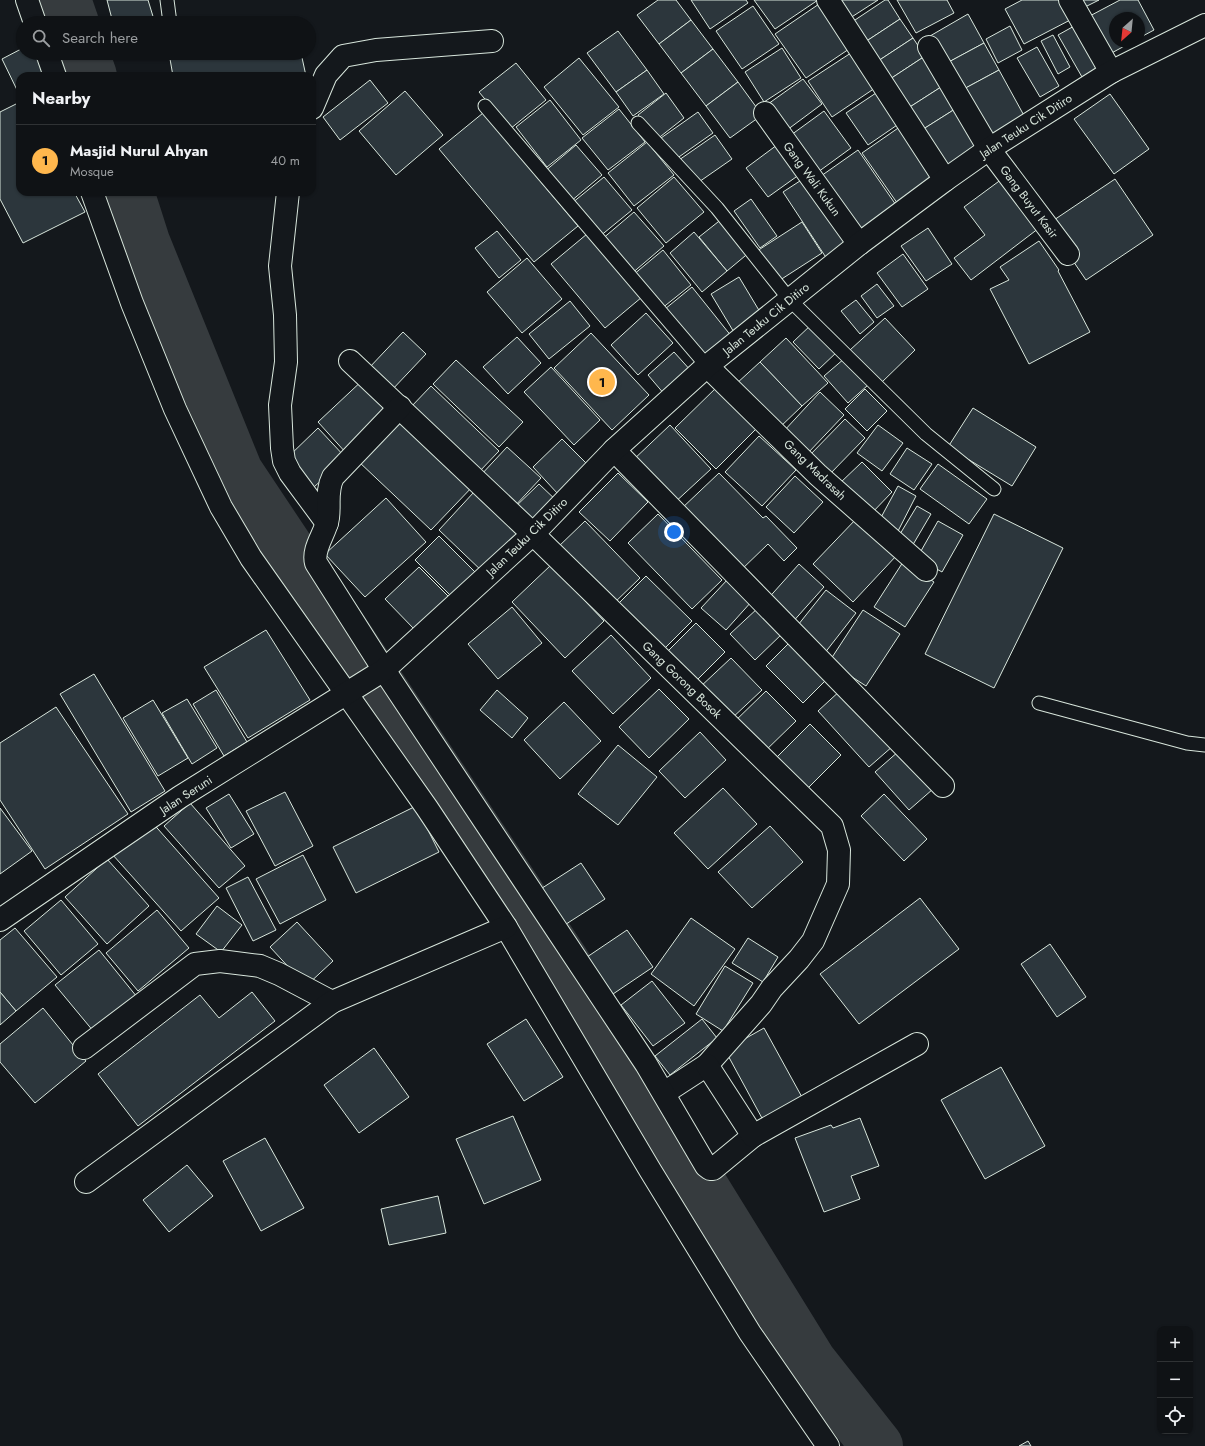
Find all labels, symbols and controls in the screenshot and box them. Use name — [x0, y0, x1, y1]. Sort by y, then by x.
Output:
north arrow — [1109, 12, 1145, 48]
search box — [16, 16, 316, 60]
icon: search — [30, 27, 52, 49]
text: Search here — [62, 27, 138, 49]
text: Nearby — [32, 86, 90, 110]
street label: Jalan Teuku Cik Ditiro — [975, 89, 1076, 164]
street label: Gang Wali Kukun — [779, 138, 845, 220]
text: Masjid Nurul Ahyan — [70, 140, 208, 162]
text: 1 — [42, 151, 48, 170]
text: 40 m — [271, 151, 300, 170]
text: Mosque — [70, 162, 114, 181]
street label: Gang Buyut Kasir — [995, 162, 1063, 243]
street label: Jalan Teuku Cik Ditiro — [717, 278, 814, 361]
pin: 1 — [589, 367, 615, 397]
street label: Gang Madrasah — [780, 435, 850, 505]
street label: Jalan Teuku Cik Ditiro — [481, 493, 572, 582]
your location — [664, 522, 684, 542]
street label: Gang Gorong Bosok — [638, 637, 726, 723]
street label: Jalan Seruni — [154, 771, 216, 820]
map controls — [1157, 1326, 1193, 1434]
button: + — [1157, 1326, 1193, 1362]
button: − — [1157, 1362, 1193, 1398]
button: locate — [1157, 1398, 1193, 1434]

